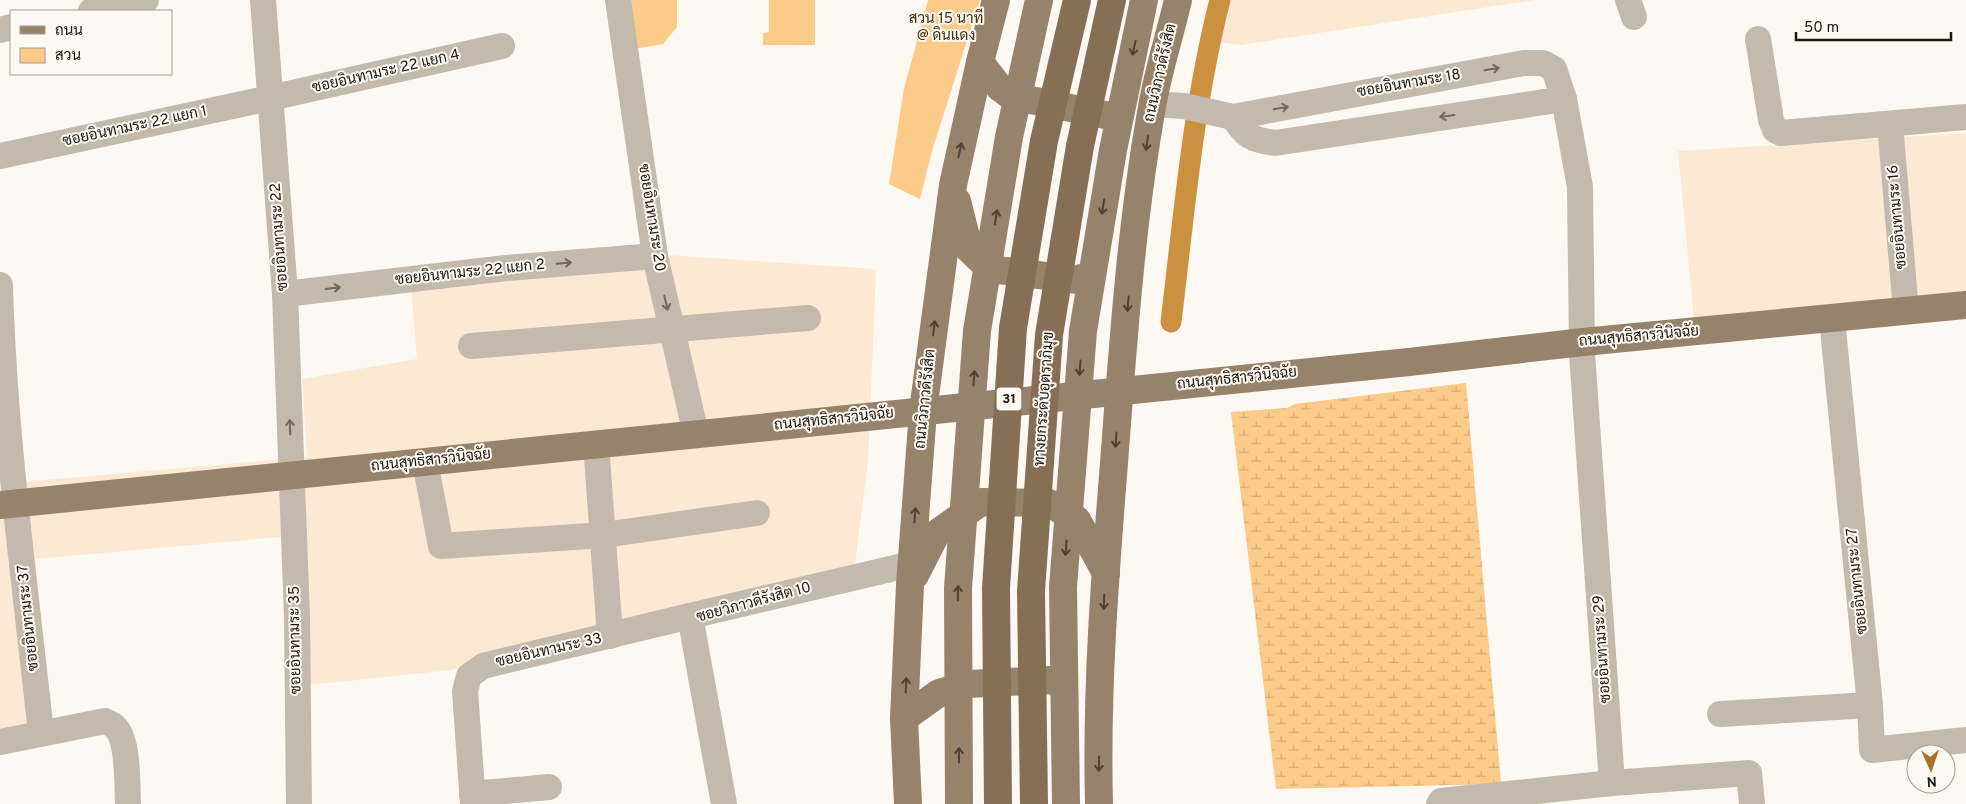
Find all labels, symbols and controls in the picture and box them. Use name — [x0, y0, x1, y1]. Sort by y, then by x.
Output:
park label: สวน 15 นาที @ ดินแดง — [909, 8, 983, 46]
legend — [10, 10, 172, 75]
scale bar — [1796, 10, 1951, 42]
text: 50 m — [1804, 19, 1839, 38]
street label: ถนนวิภาวดีรังสิต — [1138, 21, 1182, 124]
text: ถนน — [55, 22, 83, 41]
one-way arrow — [1128, 39, 1138, 55]
street label: ซอยอินทามระ 22 แยก 4 — [310, 45, 462, 98]
text: สวน — [55, 47, 81, 66]
one-way arrow — [1484, 64, 1500, 73]
street label: ซอยอินทามระ 18 — [1356, 65, 1462, 102]
street label: ซอยอินทามระ 22 แยก 1 — [61, 101, 209, 152]
one-way arrow — [1272, 102, 1288, 112]
one-way arrow — [1439, 111, 1455, 121]
one-way arrow — [1141, 135, 1151, 151]
one-way arrow — [956, 142, 966, 158]
street label: ซอยอินทามระ 20 — [633, 163, 670, 273]
street label: ซอยอินทามระ 16 — [1883, 164, 1912, 270]
street label: ซอยอินทามระ 22 — [266, 182, 293, 292]
one-way arrow — [1098, 199, 1108, 215]
one-way arrow — [991, 210, 1001, 226]
street label: ซอยอินทามระ 22 แยก 2 — [394, 255, 546, 290]
one-way arrow — [556, 259, 572, 268]
one-way arrow — [325, 283, 341, 293]
one-way arrow — [662, 295, 671, 311]
one-way arrow — [1123, 296, 1133, 312]
one-way arrow — [929, 320, 939, 336]
street label: ถนนสุทธิสารวินิจฉัย — [1578, 321, 1700, 352]
street label: ทางยกระดับอุตราภิมุข — [1030, 331, 1059, 467]
street label: ถนนวิภาวดีรังสิต — [909, 348, 941, 450]
one-way arrow — [1075, 360, 1084, 376]
street label: ถนนสุทธิสารวินิจฉัย — [1176, 362, 1298, 395]
one-way arrow — [969, 371, 978, 387]
road number: 31 — [996, 388, 1022, 410]
street label: ถนนสุทธิสารวินิจฉัย — [773, 403, 895, 436]
one-way arrow — [285, 419, 294, 435]
one-way arrow — [1111, 431, 1121, 447]
street label: ถนนสุทธิสารวินิจฉัย — [370, 444, 492, 477]
one-way arrow — [911, 508, 920, 524]
street label: ซอยอินทามระ 27 — [1842, 527, 1873, 635]
one-way arrow — [1062, 539, 1071, 555]
street label: ซอยอินทามระ 37 — [13, 564, 44, 672]
street label: ซอยวิภาวดีรังสิต 10 — [694, 577, 813, 627]
one-way arrow — [953, 585, 963, 602]
street label: ซอยอินทามระ 35 — [285, 586, 306, 694]
one-way arrow — [1100, 594, 1109, 610]
street label: ซอยอินทามระ 29 — [1589, 594, 1616, 704]
street label: ซอยอินทามระ 33 — [494, 629, 604, 672]
one-way arrow — [901, 678, 910, 694]
north arrow — [1906, 744, 1956, 794]
one-way arrow — [954, 748, 964, 764]
one-way arrow — [1094, 756, 1104, 772]
text: N — [1926, 772, 1937, 789]

